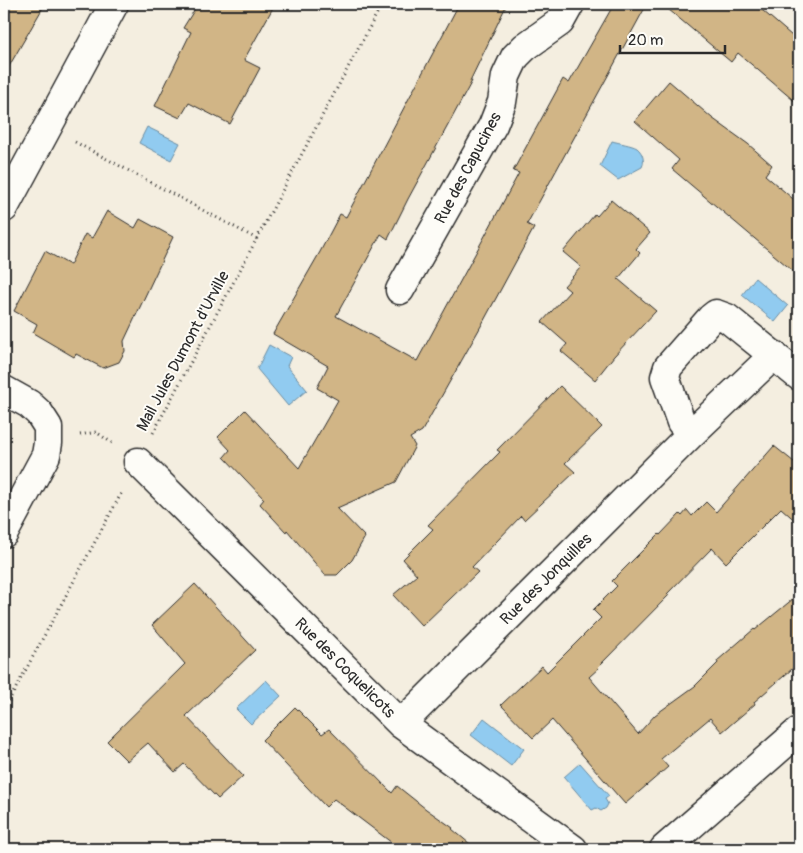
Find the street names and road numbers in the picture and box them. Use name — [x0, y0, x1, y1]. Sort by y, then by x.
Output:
street label: Rue des Capucines — [430, 109, 506, 227]
street label: Mail Jules Dumont d'Urville — [132, 267, 234, 435]
street label: Rue des Jonquilles — [496, 529, 596, 629]
street label: Rue des Coquelicots — [291, 614, 399, 722]

